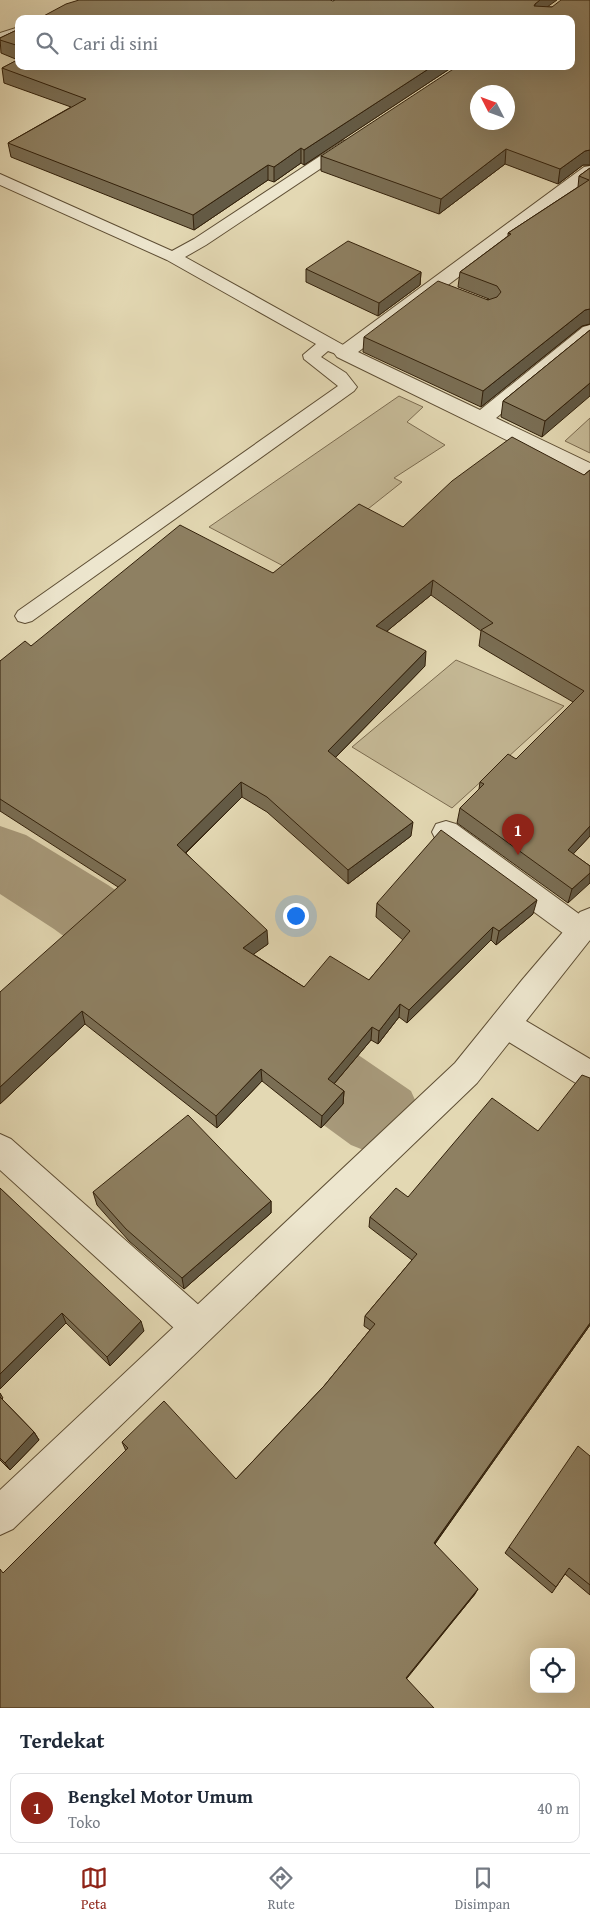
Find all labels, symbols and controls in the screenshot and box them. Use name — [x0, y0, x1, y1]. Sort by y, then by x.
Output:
search box — [15, 15, 575, 70]
icon: search — [33, 29, 61, 57]
text: Cari di sini — [73, 29, 158, 57]
north arrow — [470, 85, 515, 130]
pin: 1 — [502, 814, 534, 855]
your location — [283, 903, 309, 929]
map controls — [530, 1648, 575, 1693]
button: locate — [530, 1648, 575, 1693]
text: Terdekat — [20, 1725, 104, 1756]
text: Bengkel Motor Umum — [68, 1782, 253, 1810]
text: 1 — [33, 1796, 41, 1820]
text: 40 m — [537, 1796, 569, 1820]
text: Toko — [68, 1810, 100, 1834]
tab: Peta — [80, 1864, 108, 1914]
tab: Rute — [267, 1864, 295, 1914]
tab: Disimpan — [455, 1864, 510, 1914]

